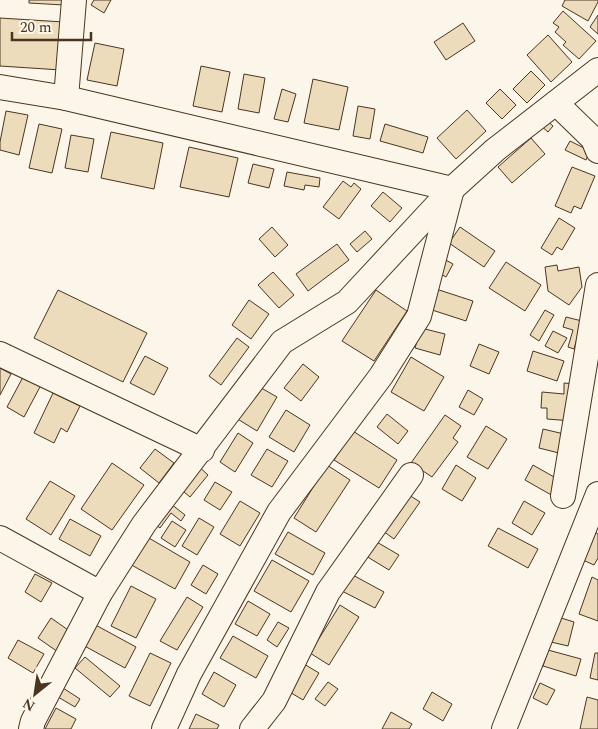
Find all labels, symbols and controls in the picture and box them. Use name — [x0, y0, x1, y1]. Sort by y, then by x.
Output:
scale bar — [12, 10, 91, 42]
text: 20 m — [20, 16, 52, 39]
north arrow — [10, 669, 60, 719]
text: N — [19, 693, 39, 717]

